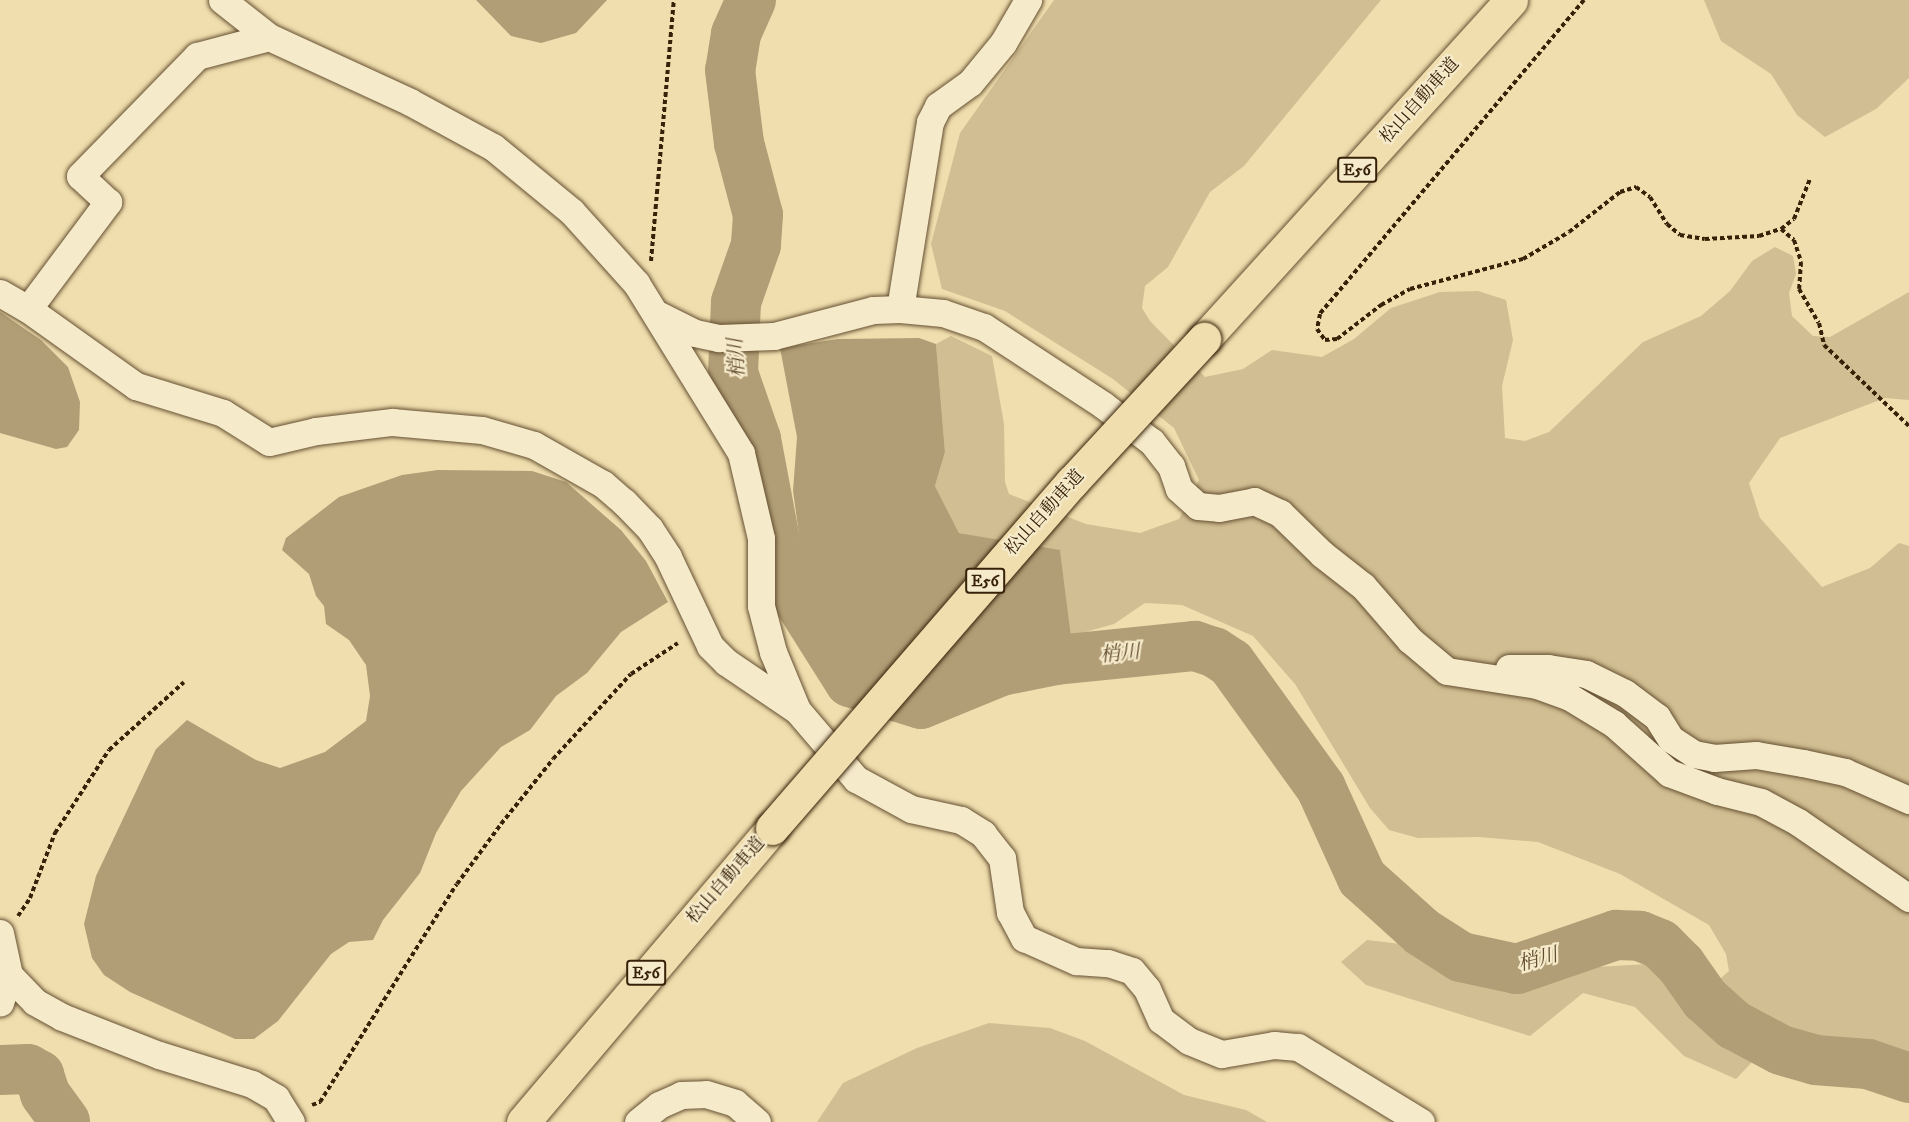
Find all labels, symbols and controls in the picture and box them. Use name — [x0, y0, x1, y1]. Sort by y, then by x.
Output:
street label: 松山自動車道 — [1376, 54, 1464, 148]
road number: E56 — [1336, 157, 1378, 183]
water label: 梢川 — [724, 337, 750, 379]
street label: 松山自動車道 — [1001, 466, 1089, 560]
road number: E56 — [964, 568, 1006, 594]
water label: 梢川 — [1099, 640, 1141, 668]
street label: 松山自動車道 — [682, 833, 770, 929]
water label: 梢川 — [1516, 943, 1560, 977]
road number: E56 — [625, 960, 667, 986]

